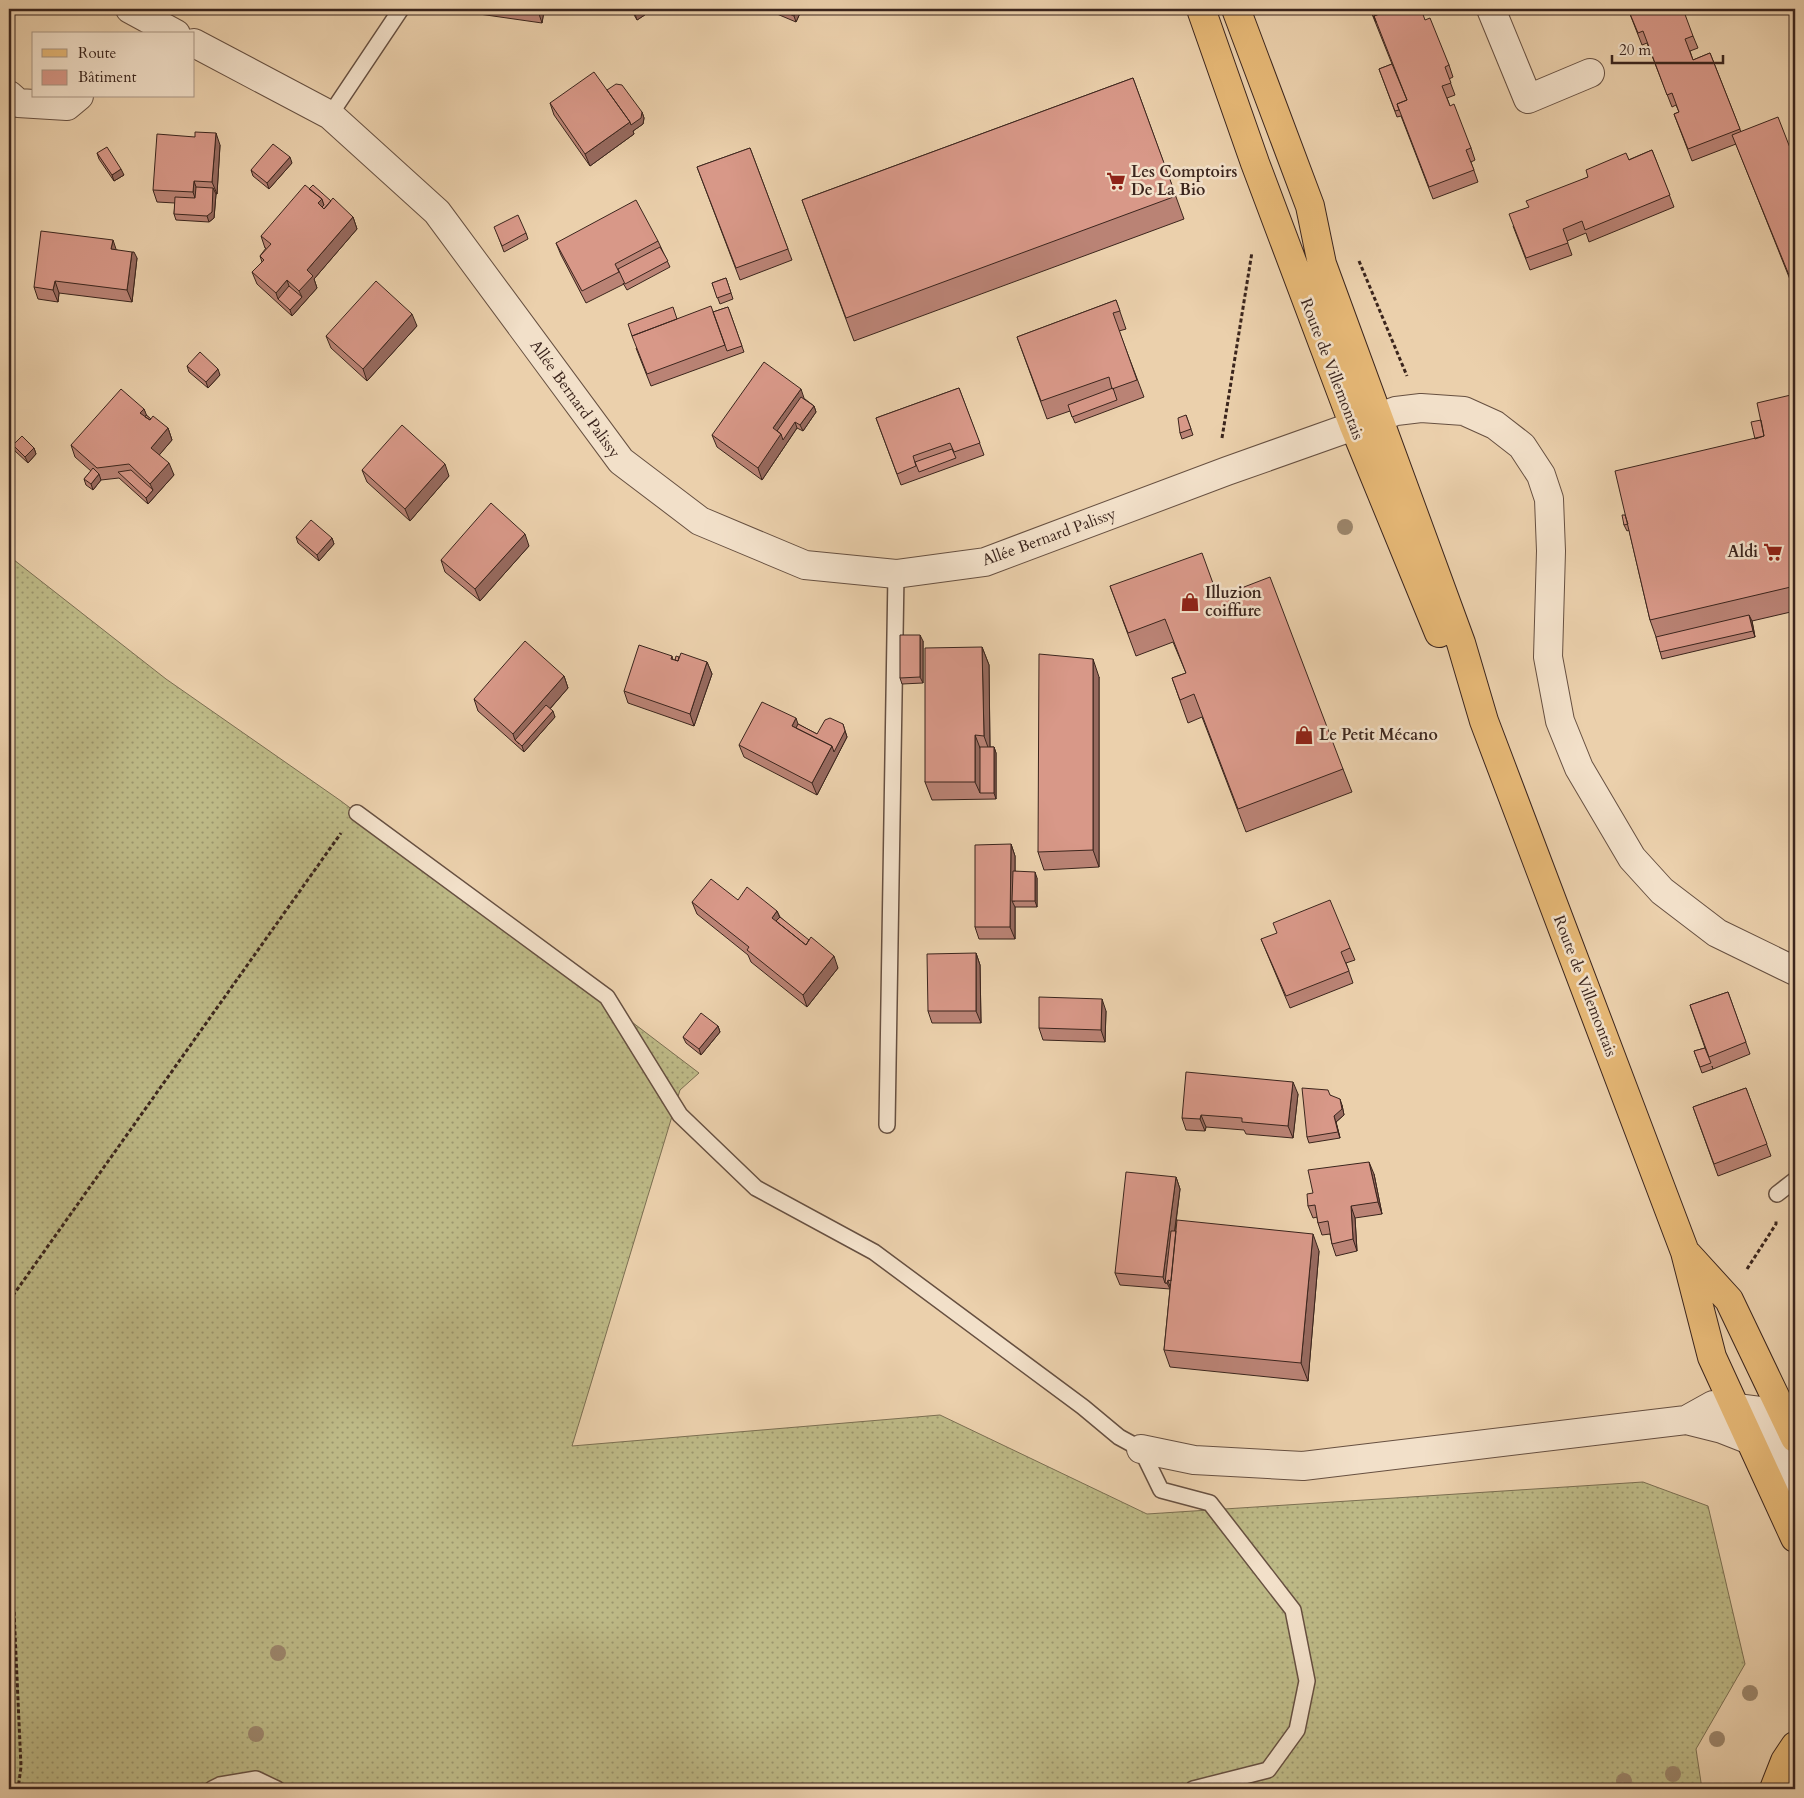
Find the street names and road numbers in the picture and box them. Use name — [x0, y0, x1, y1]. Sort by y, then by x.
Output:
street label: Route de Villemontais — [1295, 295, 1369, 443]
street label: Allée Bernard Palissy — [525, 335, 626, 463]
street label: Allée Bernard Palissy — [979, 502, 1120, 571]
street label: Route de Villemontais — [1548, 912, 1622, 1060]

